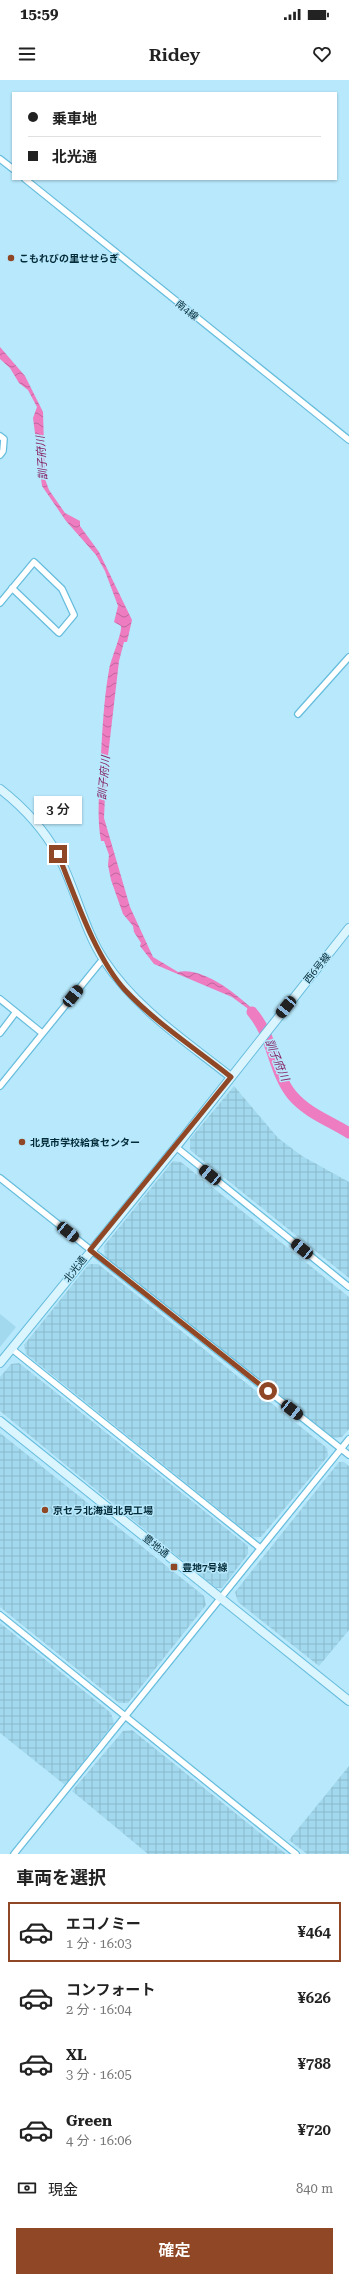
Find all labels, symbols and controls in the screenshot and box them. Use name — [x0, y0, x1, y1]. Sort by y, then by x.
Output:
text: 15:59 — [20, 5, 58, 23]
icon: menu — [16, 43, 38, 65]
icon: heart — [311, 43, 333, 65]
text: Ridey — [149, 44, 200, 65]
text: 乗車地 — [52, 110, 97, 128]
text: 北光通 — [52, 148, 97, 166]
marker: こもれびの里せせらぎ — [6, 253, 16, 263]
place label: こもれびの里せせらぎ — [19, 253, 119, 264]
street label: 南4線 — [174, 298, 200, 322]
water label: 訓子府川 — [34, 435, 50, 480]
water label: 訓子府川 — [96, 755, 112, 800]
callout: 3 分 — [34, 796, 82, 824]
text: 3 分 — [46, 802, 70, 817]
route end — [49, 845, 67, 863]
street label: 西6号線 — [302, 951, 332, 985]
car — [61, 983, 85, 1009]
car — [274, 994, 298, 1020]
water label: 訓子府川 — [262, 1037, 292, 1084]
marker: 北見市学校給食センター — [17, 1137, 27, 1147]
place label: 北見市学校給食センター — [30, 1137, 140, 1148]
car — [197, 1163, 223, 1187]
car — [55, 1220, 81, 1244]
car — [289, 1237, 315, 1261]
street label: 北光通 — [61, 1254, 89, 1284]
route start — [259, 1382, 277, 1400]
car — [279, 1398, 305, 1422]
marker: 京セラ北海道北見工場 — [40, 1505, 50, 1515]
place label: 京セラ北海道北見工場 — [53, 1505, 153, 1516]
street label: 豊地通 — [141, 1532, 171, 1560]
marker: 豊地7号線 — [169, 1562, 179, 1572]
place label: 豊地7号線 — [182, 1562, 228, 1573]
text: 車両を選択 — [16, 1867, 106, 1888]
icon: car — [18, 1914, 54, 1950]
text: エコノミー — [66, 1915, 141, 1933]
text: ¥464 — [297, 1923, 331, 1941]
text: 1 分 · 16:03 — [66, 1936, 132, 1951]
icon: car — [18, 1980, 54, 2016]
text: コンフォート — [66, 1981, 156, 1999]
text: ¥626 — [297, 1989, 331, 2007]
text: 2 分 · 16:04 — [66, 2002, 132, 2017]
icon: car — [18, 2046, 54, 2082]
text: XL — [66, 2046, 87, 2064]
text: ¥788 — [297, 2055, 331, 2073]
text: 3 分 · 16:05 — [66, 2067, 132, 2082]
icon: car — [18, 2112, 54, 2148]
text: Green — [66, 2112, 112, 2130]
text: ¥720 — [297, 2121, 331, 2139]
text: 4 分 · 16:06 — [66, 2133, 132, 2148]
icon: cash — [16, 2177, 38, 2199]
text: 現金 — [48, 2181, 78, 2199]
text: 840 m — [296, 2181, 333, 2196]
button: 確定 — [16, 2228, 333, 2274]

